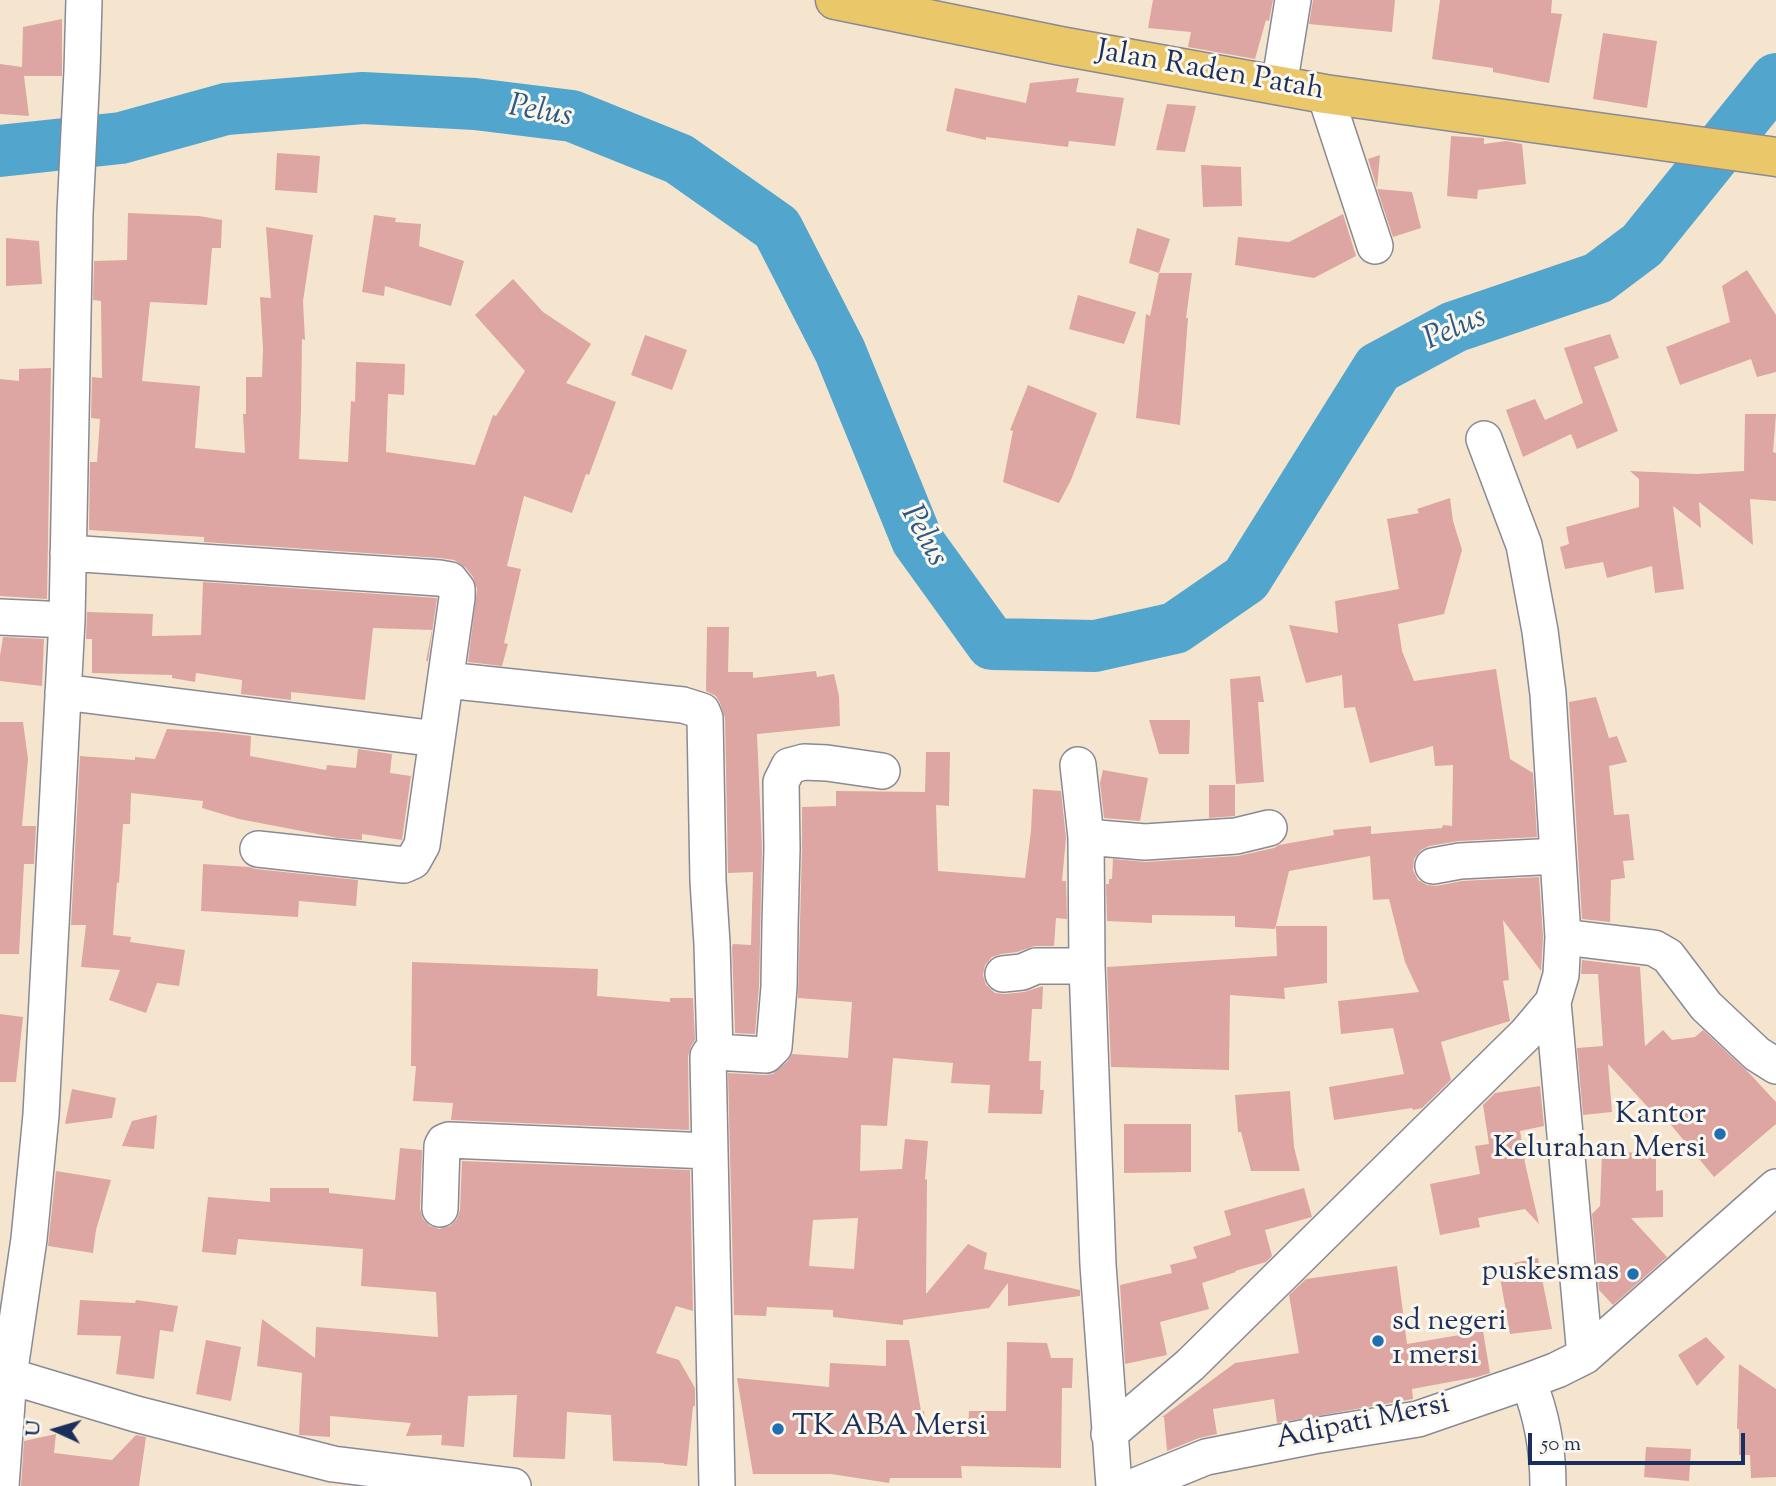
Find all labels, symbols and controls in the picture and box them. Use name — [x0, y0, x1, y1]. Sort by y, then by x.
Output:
street label: Jalan Raden Patah — [1093, 35, 1327, 111]
water label: Pelus — [505, 90, 575, 138]
water label: Pelus — [1419, 300, 1493, 362]
water label: Pelus — [890, 500, 954, 574]
place label: Kantor Kelurahan Mersi — [1493, 1099, 1706, 1170]
marker: Kantor Kelurahan Mersi — [1712, 1126, 1728, 1142]
place label: puskesmas — [1481, 1256, 1619, 1292]
marker: puskesmas — [1625, 1266, 1641, 1282]
place label: sd negeri 1 mersi — [1392, 1306, 1507, 1376]
marker: sd negeri 1 mersi — [1370, 1333, 1386, 1349]
street label: Adipati Mersi — [1273, 1388, 1453, 1460]
north arrow — [21, 1395, 91, 1465]
place label: TK ABA Mersi — [792, 1411, 987, 1447]
text: U — [21, 1420, 49, 1437]
scale bar — [1531, 1420, 1748, 1464]
marker: TK ABA Mersi — [770, 1421, 786, 1437]
text: 50 m — [1541, 1430, 1581, 1460]

